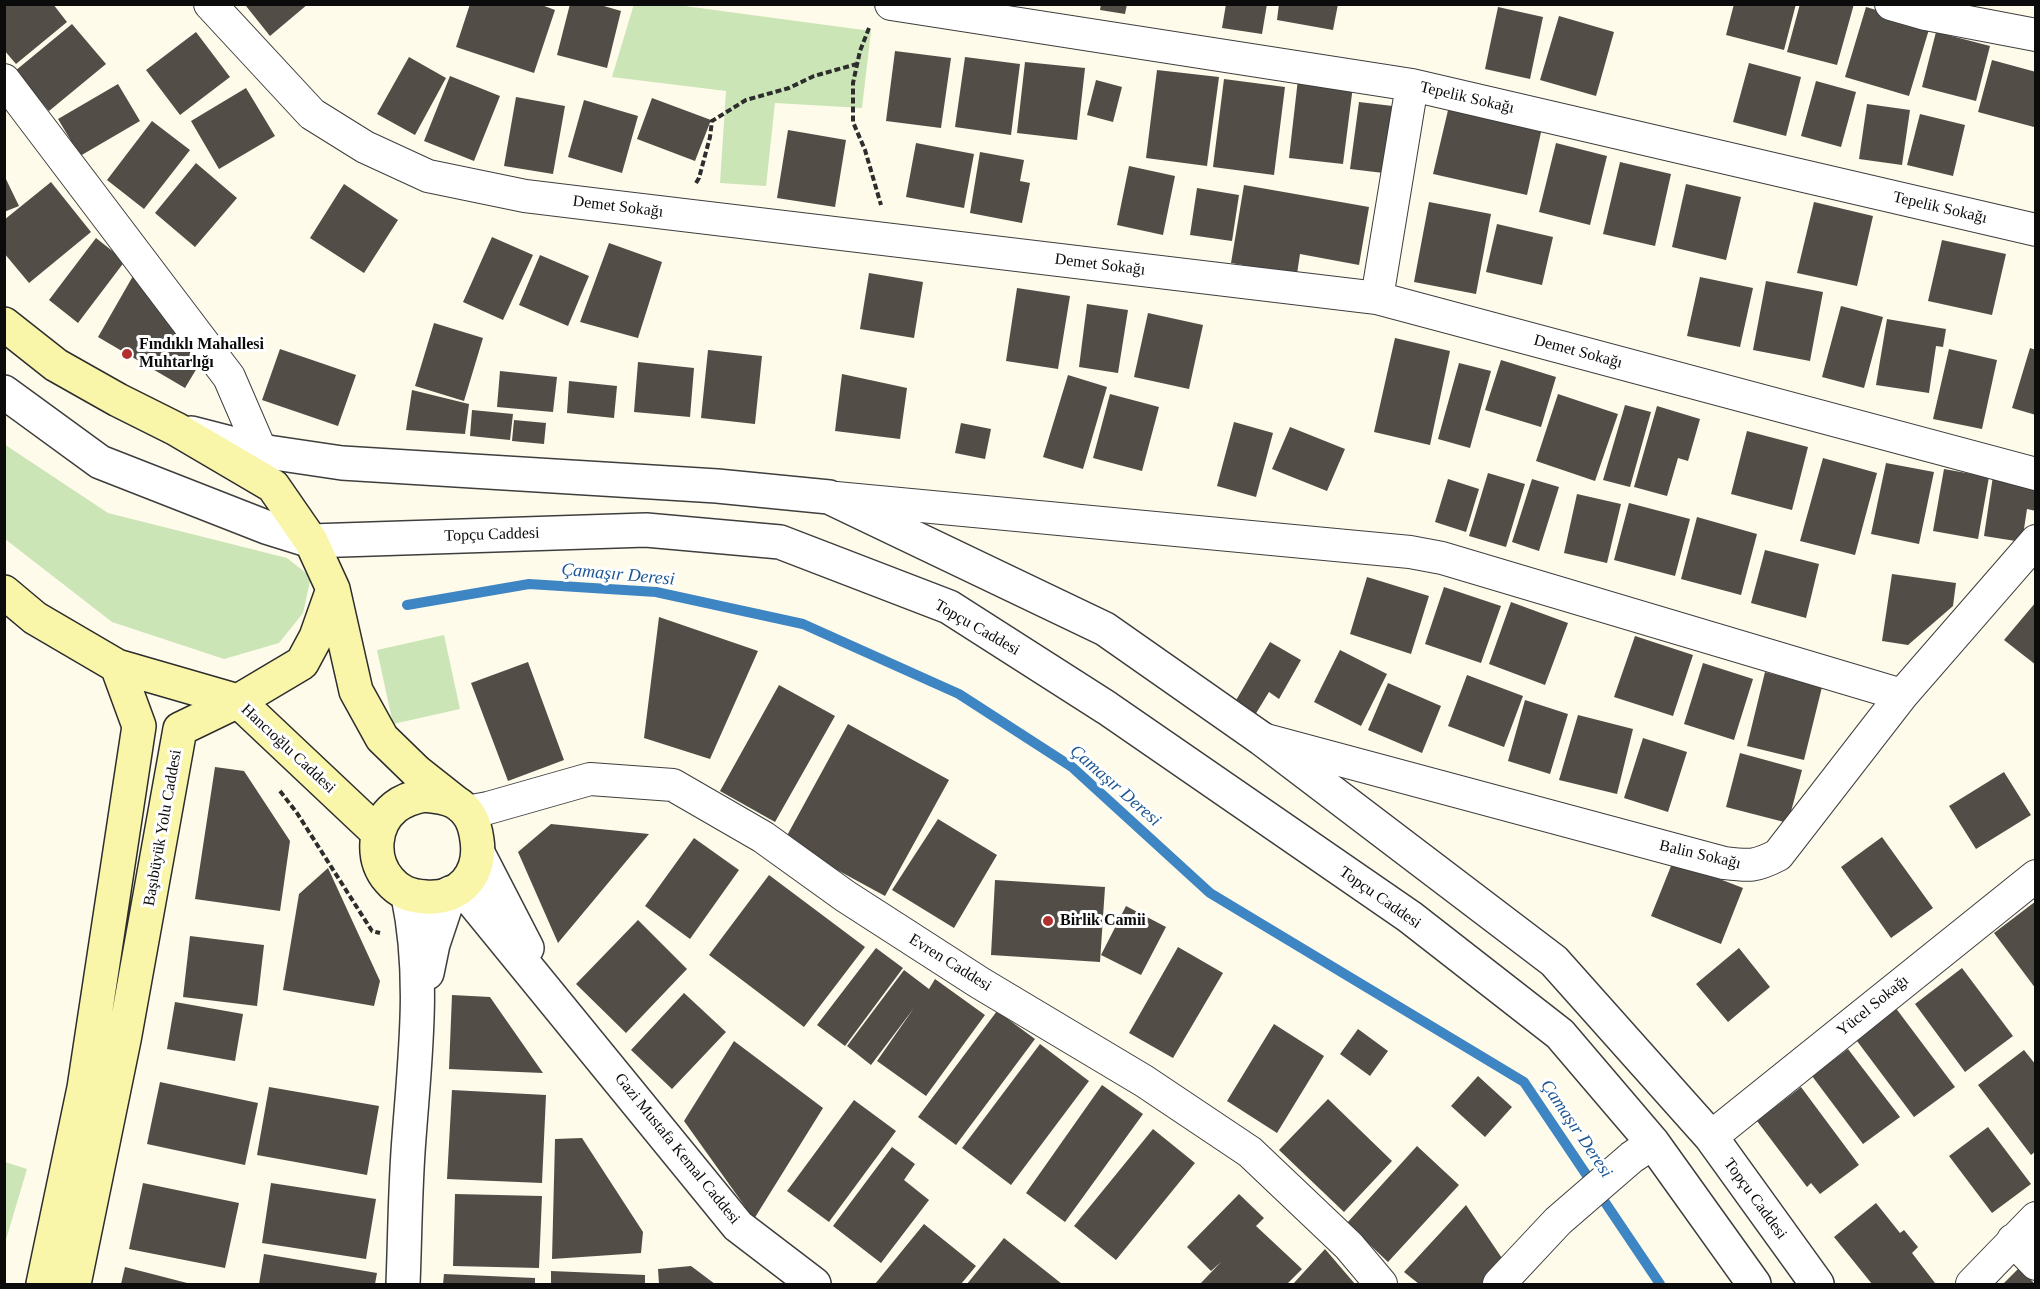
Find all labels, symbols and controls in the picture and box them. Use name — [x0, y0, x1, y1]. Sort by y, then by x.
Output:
street label: Tepelik Sokağı — [1418, 78, 1516, 118]
street label: Tepelik Sokağı — [1891, 188, 1989, 228]
street label: Demet Sokağı — [572, 192, 664, 222]
street label: Demet Sokağı — [1054, 250, 1146, 280]
street label: Demet Sokağı — [1532, 331, 1624, 373]
place label: Fındıklı Mahallesi Muhtarlığı — [139, 335, 264, 373]
marker: Fındıklı Mahallesi Muhtarlığı — [120, 347, 134, 361]
street label: Topçu Caddesi — [444, 524, 540, 546]
water label: Çamaşır Deresi — [560, 559, 676, 591]
street label: Topçu Caddesi — [931, 596, 1023, 660]
street label: Hancıoğlu Caddesi — [237, 700, 339, 798]
water label: Çamaşır Deresi — [1065, 741, 1165, 831]
street label: Başıbüyük Yolu Caddesi — [140, 748, 186, 908]
street label: Balin Sokağı — [1657, 836, 1743, 874]
street label: Topçu Caddesi — [1335, 863, 1425, 933]
place label: Birlik Camii — [1060, 911, 1146, 931]
marker: Birlik Camii — [1041, 914, 1055, 928]
street label: Evren Caddesi — [905, 930, 995, 996]
street label: Yücel Sokağı — [1833, 971, 1913, 1041]
street label: Gazi Mustafa Kemal Caddesi — [610, 1070, 744, 1228]
water label: Çamaşır Deresi — [1535, 1076, 1617, 1182]
street label: Topçu Caddesi — [1719, 1155, 1791, 1243]

